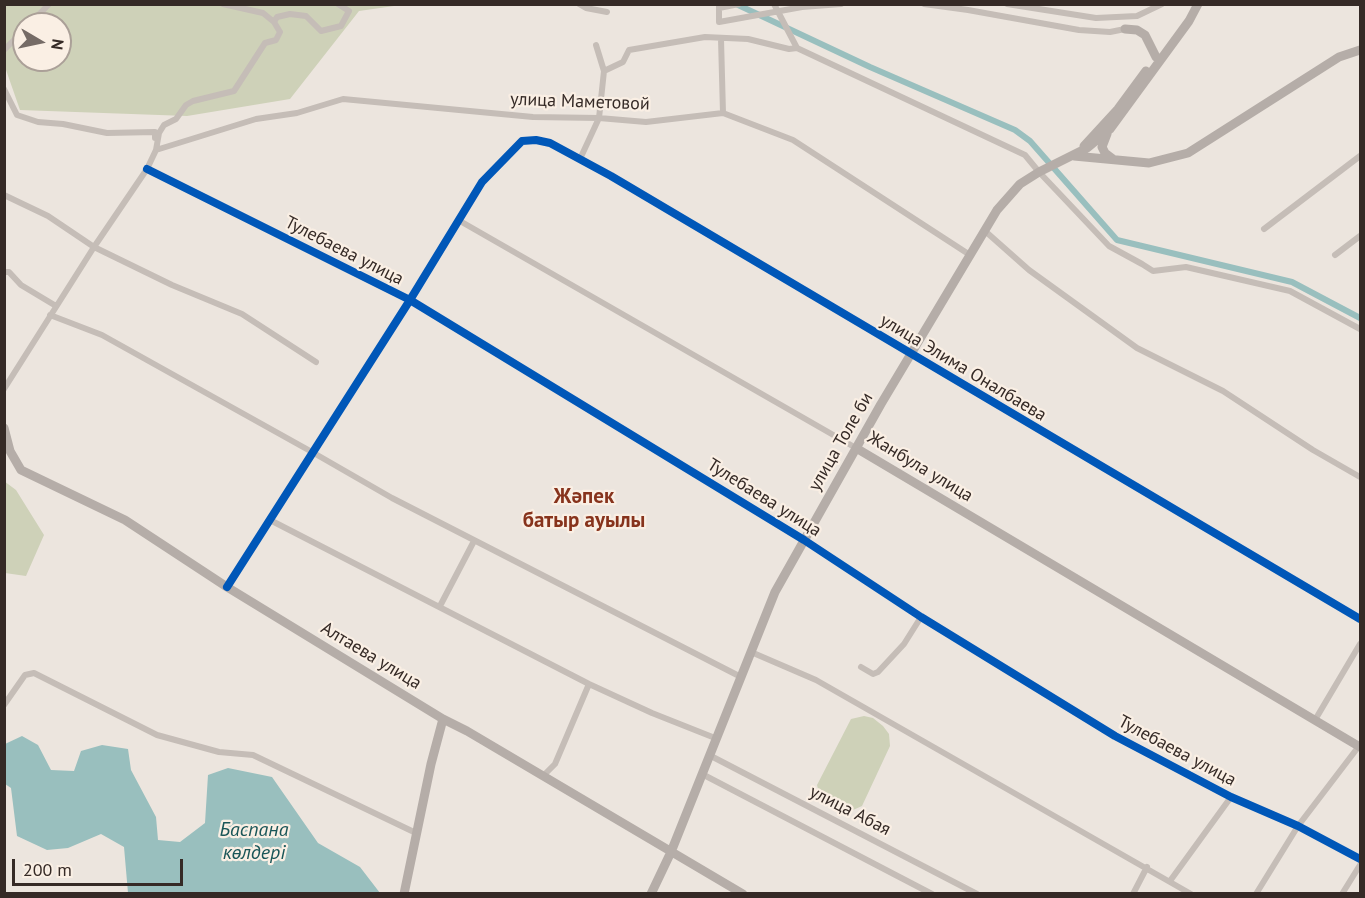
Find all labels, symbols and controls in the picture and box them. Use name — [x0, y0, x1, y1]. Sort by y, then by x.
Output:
north arrow — [12, 12, 72, 72]
text: N — [47, 38, 69, 51]
street label: улица Маметовой — [510, 89, 650, 115]
street label: Тулебаева улица — [281, 212, 407, 290]
street label: улица Элима Оналбаева — [876, 310, 1050, 426]
street label: улица Толе би — [804, 389, 878, 495]
street label: Жанбула улица — [863, 427, 977, 507]
street label: Тулебаева улица — [703, 454, 825, 542]
district label: Жәпек батыр ауылы — [523, 484, 645, 534]
street label: Алтаева улица — [317, 618, 425, 694]
street label: Тулебаева улица — [1114, 711, 1240, 791]
street label: улица Абая — [806, 781, 894, 841]
water label: Баспана көлдері — [220, 818, 288, 865]
scale bar — [15, 847, 186, 885]
text: 200 m — [23, 858, 72, 881]

